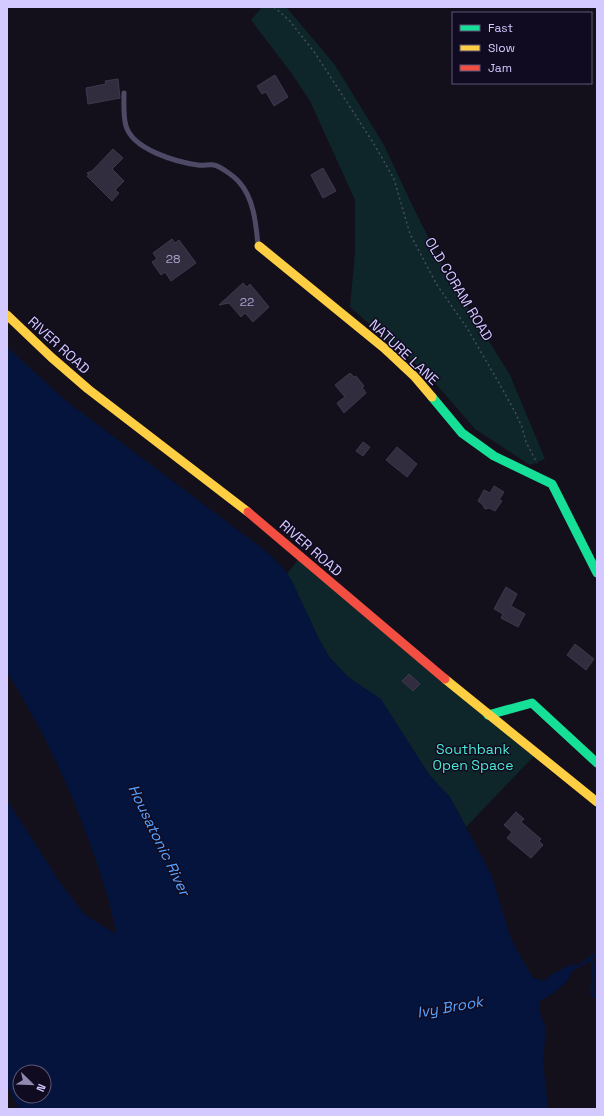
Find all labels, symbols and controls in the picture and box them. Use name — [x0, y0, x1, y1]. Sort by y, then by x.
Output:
legend — [452, 12, 592, 84]
text: Fast — [488, 20, 513, 36]
text: Slow — [488, 40, 515, 56]
text: Jam — [488, 60, 512, 76]
street label: OLD CORAM ROAD — [421, 234, 497, 344]
house number: 28 — [166, 251, 180, 267]
house number: 22 — [240, 294, 254, 310]
street label: RIVER ROAD — [24, 312, 94, 378]
street label: NATURE LANE — [365, 315, 443, 389]
street label: RIVER ROAD — [276, 516, 346, 580]
park label: Southbank Open Space — [433, 740, 513, 774]
water label: Housatonic River — [124, 781, 195, 900]
water label: Ivy Brook — [415, 991, 486, 1022]
north arrow — [12, 1064, 52, 1104]
text: N — [33, 1082, 49, 1094]

